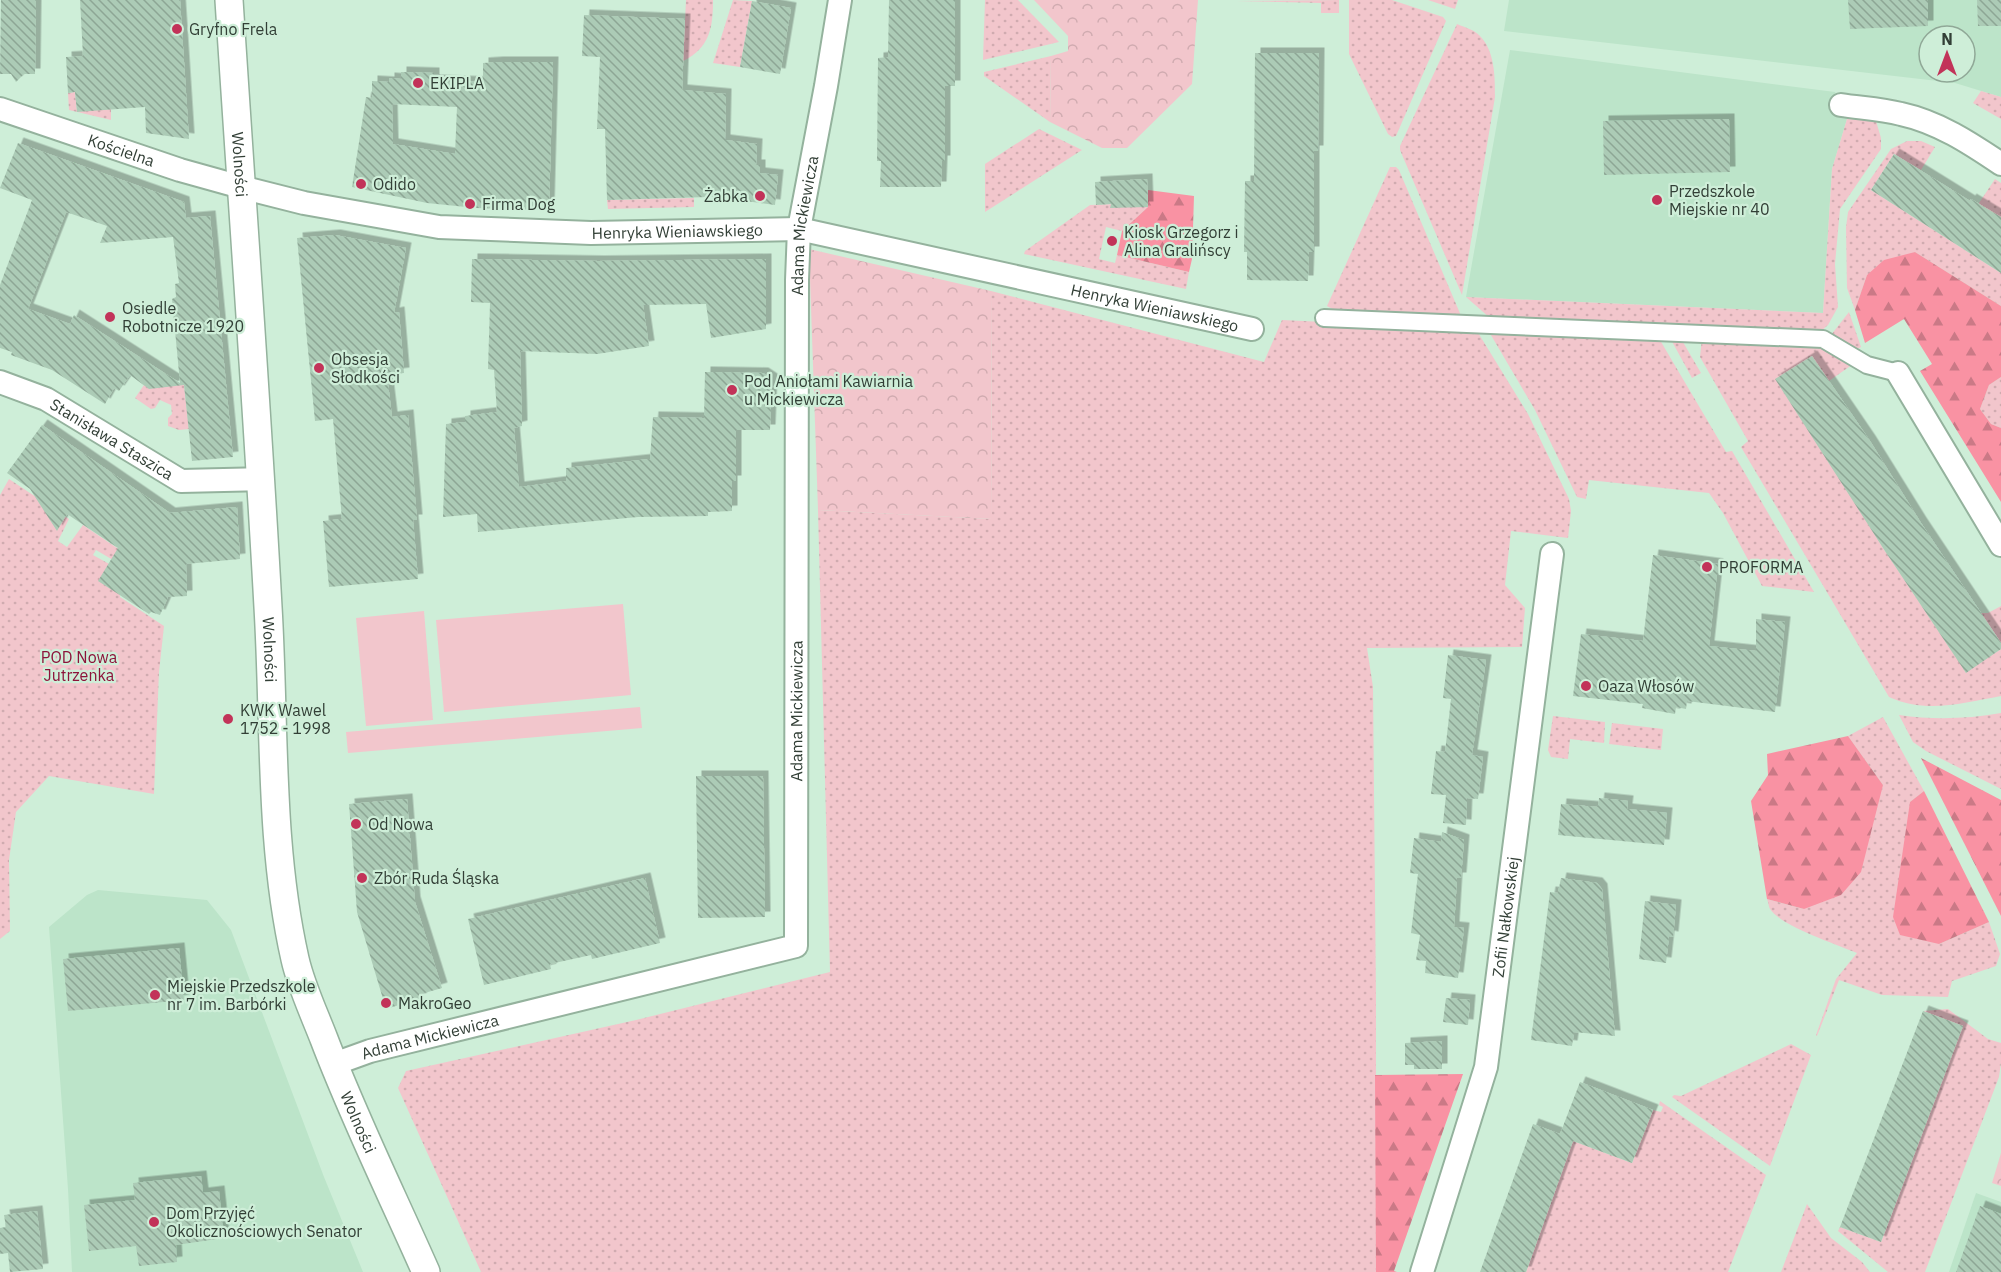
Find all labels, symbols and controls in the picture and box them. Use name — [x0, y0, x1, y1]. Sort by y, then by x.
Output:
place label: Gryfno Frela — [189, 19, 278, 39]
marker: Gryfno Frela — [170, 22, 184, 36]
north arrow — [1917, 24, 1977, 84]
text: N — [1941, 29, 1953, 49]
place label: EKIPLA — [430, 73, 484, 93]
marker: EKIPLA — [411, 76, 425, 90]
street label: Kościelna — [85, 129, 158, 171]
street label: Wolności — [228, 131, 252, 198]
street label: Adama Mickiewicza — [787, 154, 823, 296]
place label: Odido — [373, 174, 416, 194]
marker: Odido — [354, 177, 368, 191]
place label: Przedszkole Miejskie nr 40 — [1669, 181, 1770, 219]
place label: Żabka — [704, 186, 748, 206]
marker: Żabka — [753, 189, 767, 203]
marker: Przedszkole Miejskie nr 40 — [1650, 193, 1664, 207]
place label: Firma Dog — [482, 194, 556, 214]
marker: Firma Dog — [463, 197, 477, 211]
street label: Henryka Wieniawskiego — [592, 220, 763, 243]
place label: Kiosk Grzegorz i Alina Gralińscy — [1124, 222, 1239, 260]
marker: Kiosk Grzegorz i Alina Gralińscy — [1105, 234, 1119, 248]
street label: Henryka Wieniawskiego — [1069, 279, 1241, 336]
place label: Osiedle Robotnicze 1920 — [122, 298, 244, 336]
marker: Osiedle Robotnicze 1920 — [103, 310, 117, 324]
place label: Obsesja Słodkości — [331, 349, 400, 387]
marker: Obsesja Słodkości — [312, 361, 326, 375]
place label: Pod Aniołami Kawiarnia u Mickiewicza — [744, 371, 914, 409]
marker: Pod Aniołami Kawiarnia u Mickiewicza — [725, 383, 739, 397]
street label: Stanisława Staszica — [46, 394, 178, 484]
place label: PROFORMA — [1719, 557, 1804, 577]
marker: PROFORMA — [1700, 560, 1714, 574]
street label: Wolności — [259, 617, 281, 683]
street label: Adama Mickiewicza — [786, 640, 806, 782]
park label: POD Nowa Jutrzenka — [41, 647, 118, 685]
place label: Oaza Włosów — [1598, 676, 1694, 696]
marker: Oaza Włosów — [1579, 679, 1593, 693]
place label: KWK Wawel 1752 - 1998 — [240, 700, 331, 738]
marker: KWK Wawel 1752 - 1998 — [221, 712, 235, 726]
place label: Od Nowa — [368, 814, 434, 834]
marker: Od Nowa — [349, 817, 363, 831]
street label: Zofii Nałkowskiej — [1488, 855, 1523, 979]
place label: Zbór Ruda Śląska — [374, 867, 499, 888]
marker: Zbór Ruda Śląska — [355, 871, 369, 885]
place label: Miejskie Przedszkole nr 7 im. Barbórki — [167, 976, 316, 1014]
marker: Miejskie Przedszkole nr 7 im. Barbórki — [148, 988, 162, 1002]
place label: MakroGeo — [398, 993, 472, 1013]
marker: MakroGeo — [379, 996, 393, 1010]
street label: Adama Mickiewicza — [358, 1010, 501, 1063]
street label: Wolności — [336, 1088, 381, 1156]
place label: Dom Przyjęć Okolicznościowych Senator — [166, 1203, 362, 1241]
marker: Dom Przyjęć Okolicznościowych Senator — [147, 1215, 161, 1229]

